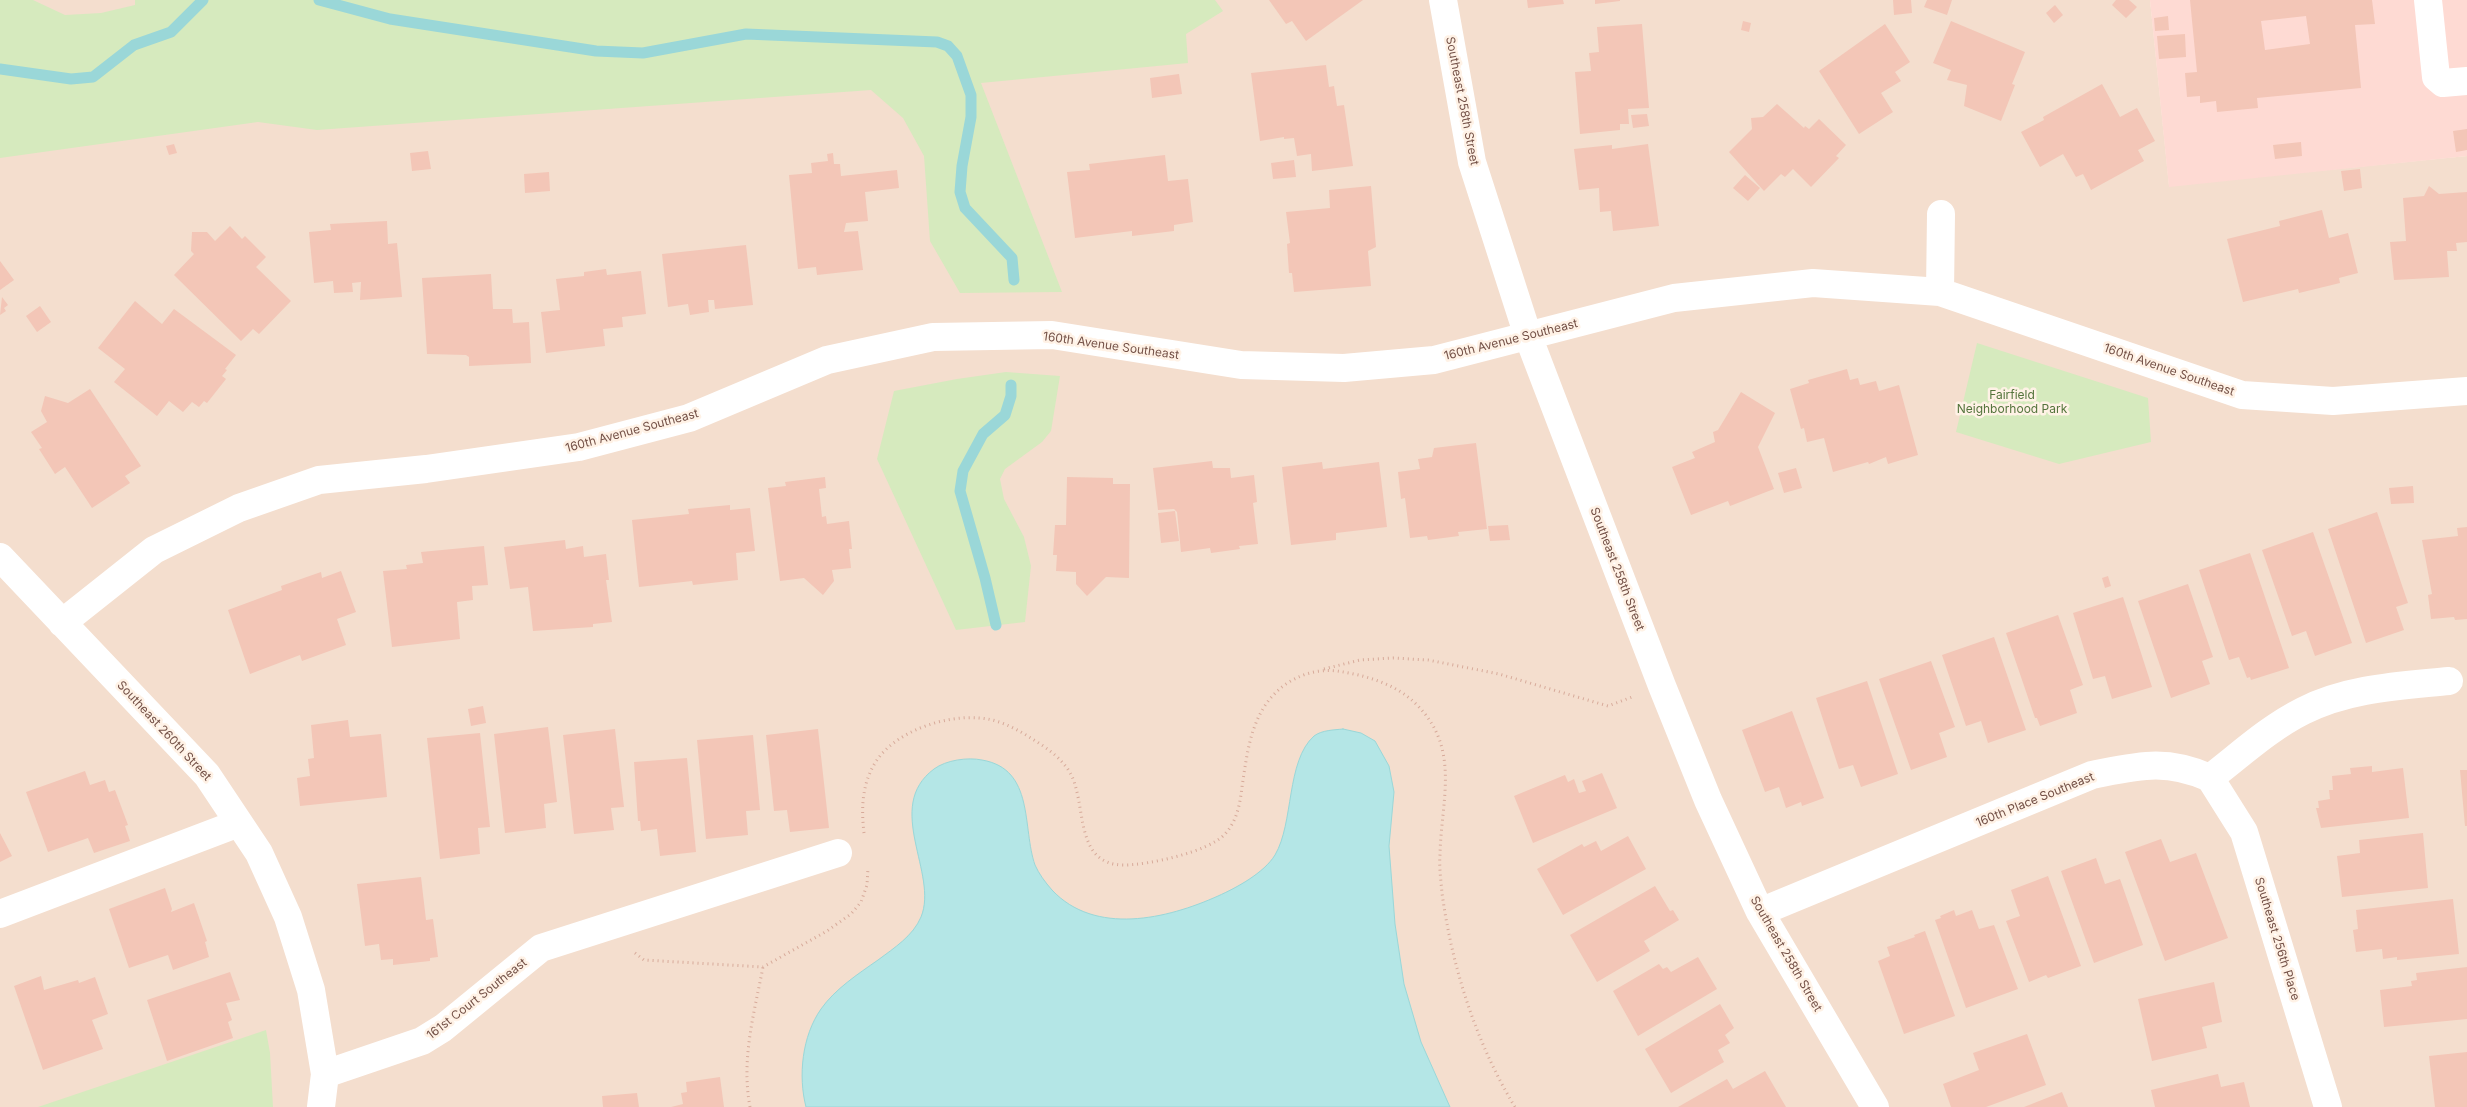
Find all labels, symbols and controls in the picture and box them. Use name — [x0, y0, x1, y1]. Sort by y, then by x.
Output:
street label: Southeast 258th Street — [1442, 35, 1482, 167]
street label: 160th Avenue Southeast — [1443, 316, 1579, 364]
street label: 160th Avenue Southeast — [1042, 329, 1180, 363]
street label: 160th Avenue Southeast — [2102, 341, 2236, 399]
park label: Fairfield Neighborhood Park — [1957, 388, 2067, 416]
street label: 160th Avenue Southeast — [564, 406, 700, 456]
street label: Southeast 258th Street — [1587, 505, 1647, 633]
street label: Southeast 260th Street — [114, 678, 214, 784]
street label: 160th Place Southeast — [1974, 770, 2096, 830]
street label: Southeast 256th Place — [2251, 876, 2303, 1002]
street label: Southeast 258th Street — [1747, 894, 1825, 1014]
street label: 161st Court Southeast — [424, 955, 530, 1043]

